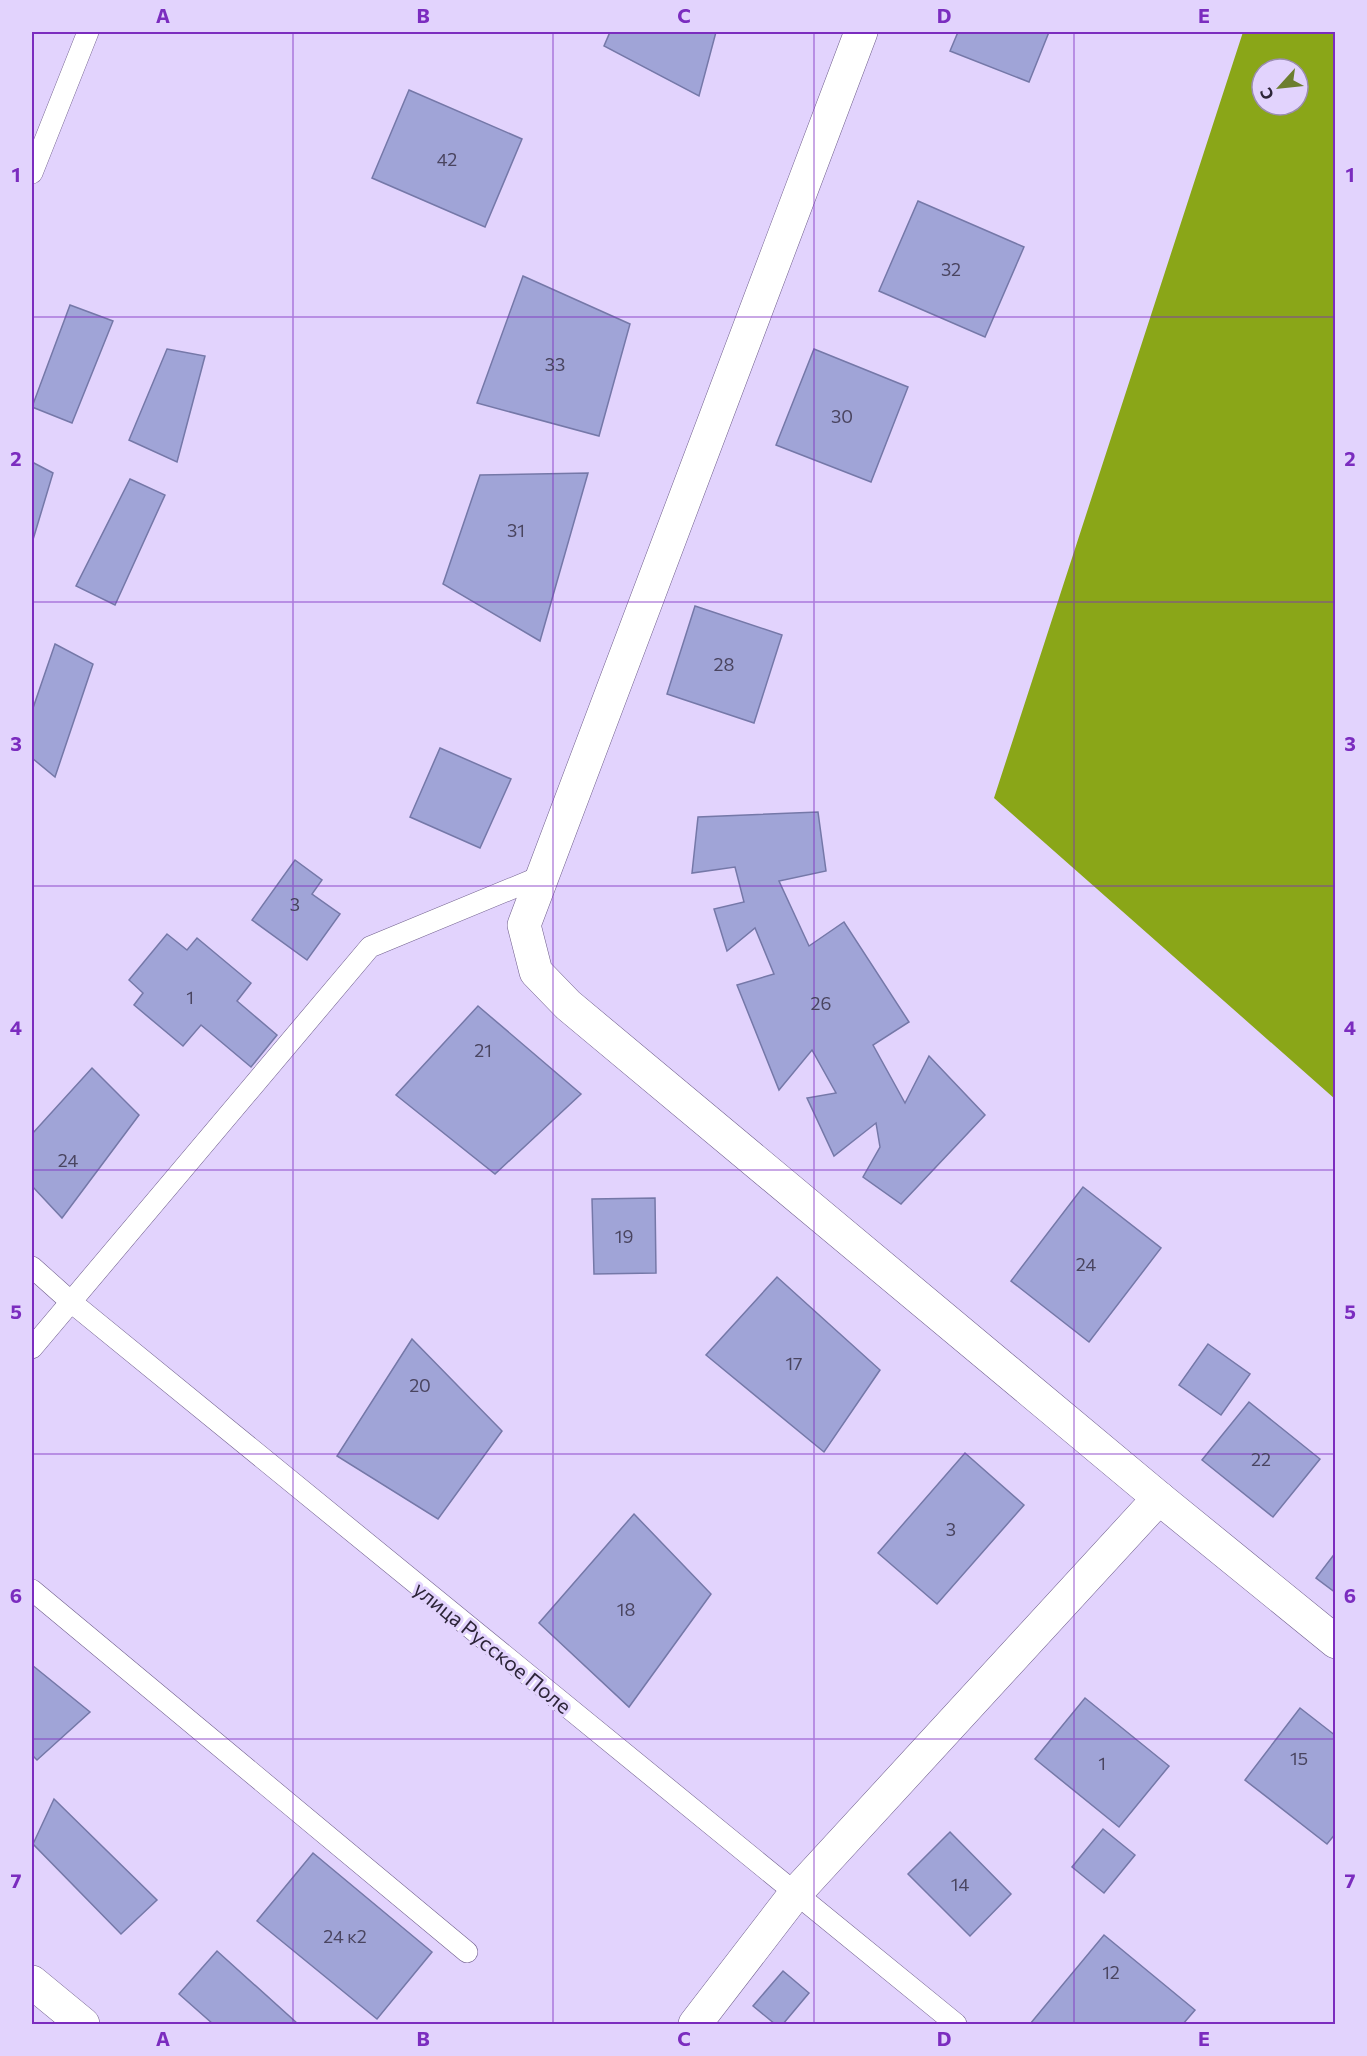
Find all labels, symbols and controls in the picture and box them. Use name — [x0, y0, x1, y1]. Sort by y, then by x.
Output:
text: A — [156, 3, 170, 27]
text: B — [416, 3, 430, 27]
text: C — [677, 3, 691, 27]
text: D — [937, 3, 951, 27]
text: E — [1198, 3, 1210, 27]
north arrow — [1250, 57, 1310, 117]
text: С — [1255, 85, 1277, 103]
house number: 42 — [437, 148, 457, 170]
text: 1 — [11, 162, 21, 186]
text: 1 — [1345, 162, 1355, 186]
house number: 32 — [941, 258, 961, 280]
house number: 33 — [545, 353, 565, 375]
house number: 30 — [831, 405, 853, 427]
text: 2 — [10, 446, 22, 470]
text: 2 — [1344, 446, 1356, 470]
house number: 31 — [507, 519, 525, 541]
house number: 28 — [714, 653, 735, 675]
text: 3 — [10, 731, 22, 755]
text: 3 — [1344, 731, 1356, 755]
house number: 3 — [290, 893, 300, 915]
house number: 1 — [186, 986, 194, 1008]
house number: 26 — [811, 992, 831, 1014]
text: 4 — [10, 1015, 22, 1039]
text: 4 — [1344, 1015, 1356, 1039]
house number: 21 — [474, 1039, 492, 1061]
house number: 24 — [58, 1149, 78, 1171]
house number: 19 — [615, 1225, 633, 1247]
house number: 24 — [1076, 1253, 1096, 1275]
text: 5 — [10, 1299, 22, 1323]
text: 5 — [1344, 1299, 1356, 1323]
house number: 17 — [785, 1352, 803, 1374]
house number: 20 — [409, 1374, 431, 1396]
house number: 22 — [1251, 1448, 1271, 1470]
house number: 3 — [946, 1518, 956, 1540]
street label: улица Русское Поле — [409, 1576, 577, 1718]
text: 6 — [10, 1583, 22, 1607]
text: 6 — [1344, 1583, 1356, 1607]
house number: 18 — [617, 1598, 635, 1620]
house number: 15 — [1290, 1747, 1308, 1769]
house number: 1 — [1098, 1752, 1106, 1774]
text: 7 — [11, 1868, 22, 1892]
text: 7 — [1345, 1868, 1356, 1892]
house number: 14 — [951, 1873, 969, 1895]
house number: 24 к2 — [323, 1925, 367, 1947]
house number: 12 — [1102, 1961, 1120, 1983]
text: A — [156, 2026, 170, 2050]
text: B — [416, 2026, 430, 2050]
text: C — [677, 2026, 691, 2050]
text: D — [937, 2026, 951, 2050]
text: E — [1198, 2026, 1210, 2050]

